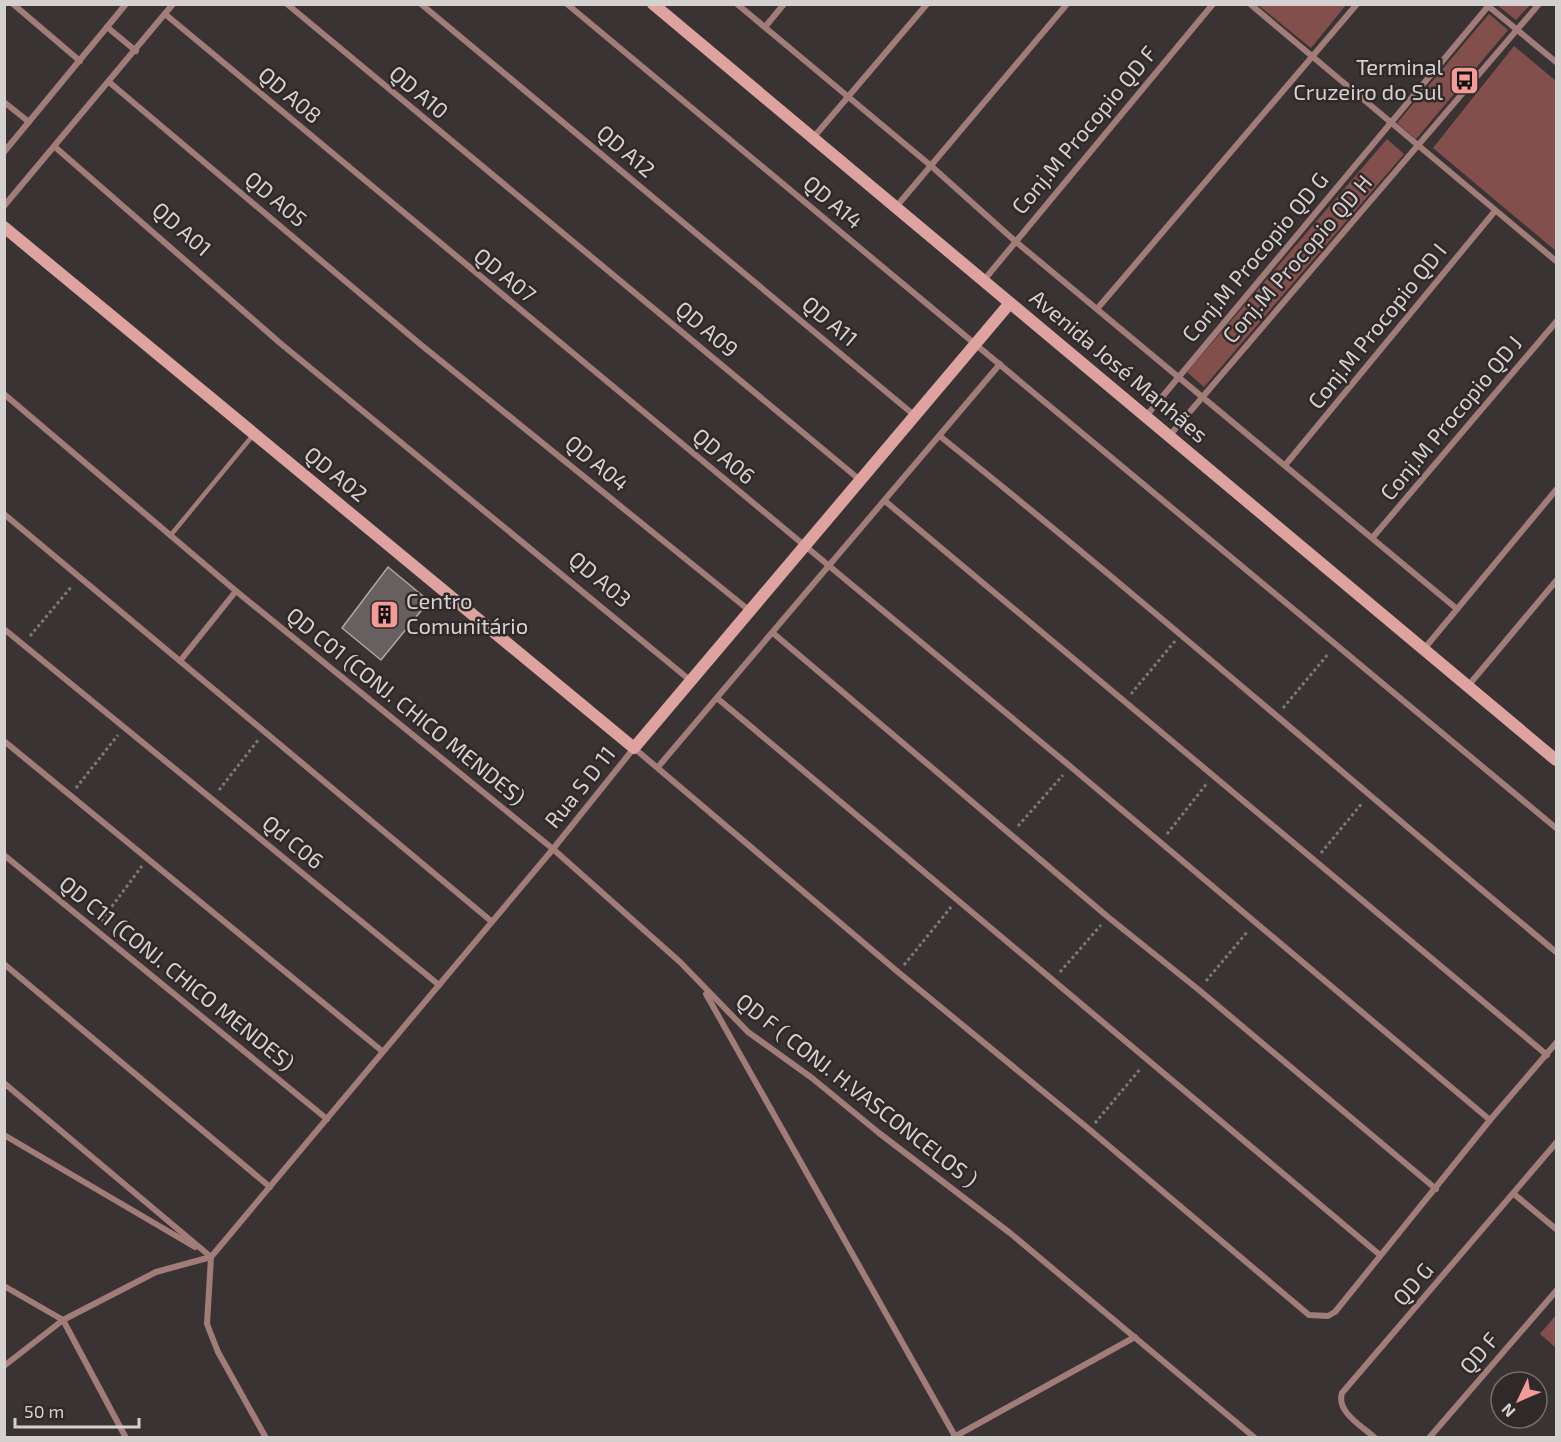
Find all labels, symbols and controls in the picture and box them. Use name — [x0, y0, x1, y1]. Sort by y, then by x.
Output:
street label: Conj.M Procopio QD F — [1005, 40, 1162, 219]
place label: Terminal Cruzeiro do Sul — [1293, 53, 1443, 104]
street label: QD A10 — [384, 59, 454, 124]
street label: QD A08 — [253, 60, 327, 129]
bus stop icon: Terminal Cruzeiro do Sul — [1448, 64, 1480, 96]
street label: QD A12 — [592, 118, 661, 183]
street label: QD A05 — [240, 165, 313, 232]
street label: Conj.M Procopio QD G — [1176, 166, 1334, 347]
street label: QD A14 — [798, 169, 868, 234]
street label: Conj.M Procopio QD H — [1216, 169, 1377, 348]
street label: QD A01 — [147, 196, 217, 262]
street label: Conj.M Procopio QD I — [1302, 237, 1452, 414]
street label: QD A07 — [469, 241, 542, 308]
street label: Avenida José Manhães — [1026, 283, 1214, 447]
street label: QD A11 — [797, 290, 864, 352]
street label: QD A09 — [671, 295, 744, 363]
street label: Conj.M Procopio QD J — [1374, 330, 1527, 505]
street label: QD A06 — [688, 422, 761, 490]
street label: QD A04 — [560, 429, 635, 496]
street label: QD A02 — [299, 440, 373, 507]
street label: QD A03 — [564, 545, 637, 612]
place label: Centro Comunitário — [406, 587, 528, 638]
building icon: Centro Comunitário — [369, 598, 401, 630]
street label: QD C01 (CONJ. CHICO MENDES) — [282, 601, 531, 810]
street label: Rua S D 11 — [538, 740, 620, 832]
street label: Qd C06 — [257, 809, 329, 874]
street label: QD C11 (CONJ. CHICO MENDES) — [54, 869, 300, 1076]
street label: QD F ( CONJ. H.VASCONCELOS ) — [731, 987, 983, 1192]
street label: QD G — [1387, 1257, 1439, 1311]
street label: QD F — [1453, 1326, 1504, 1379]
north arrow — [1489, 1370, 1549, 1430]
scale bar — [15, 1391, 140, 1429]
text: 50 m — [24, 1400, 64, 1422]
text: N — [1497, 1400, 1519, 1422]

